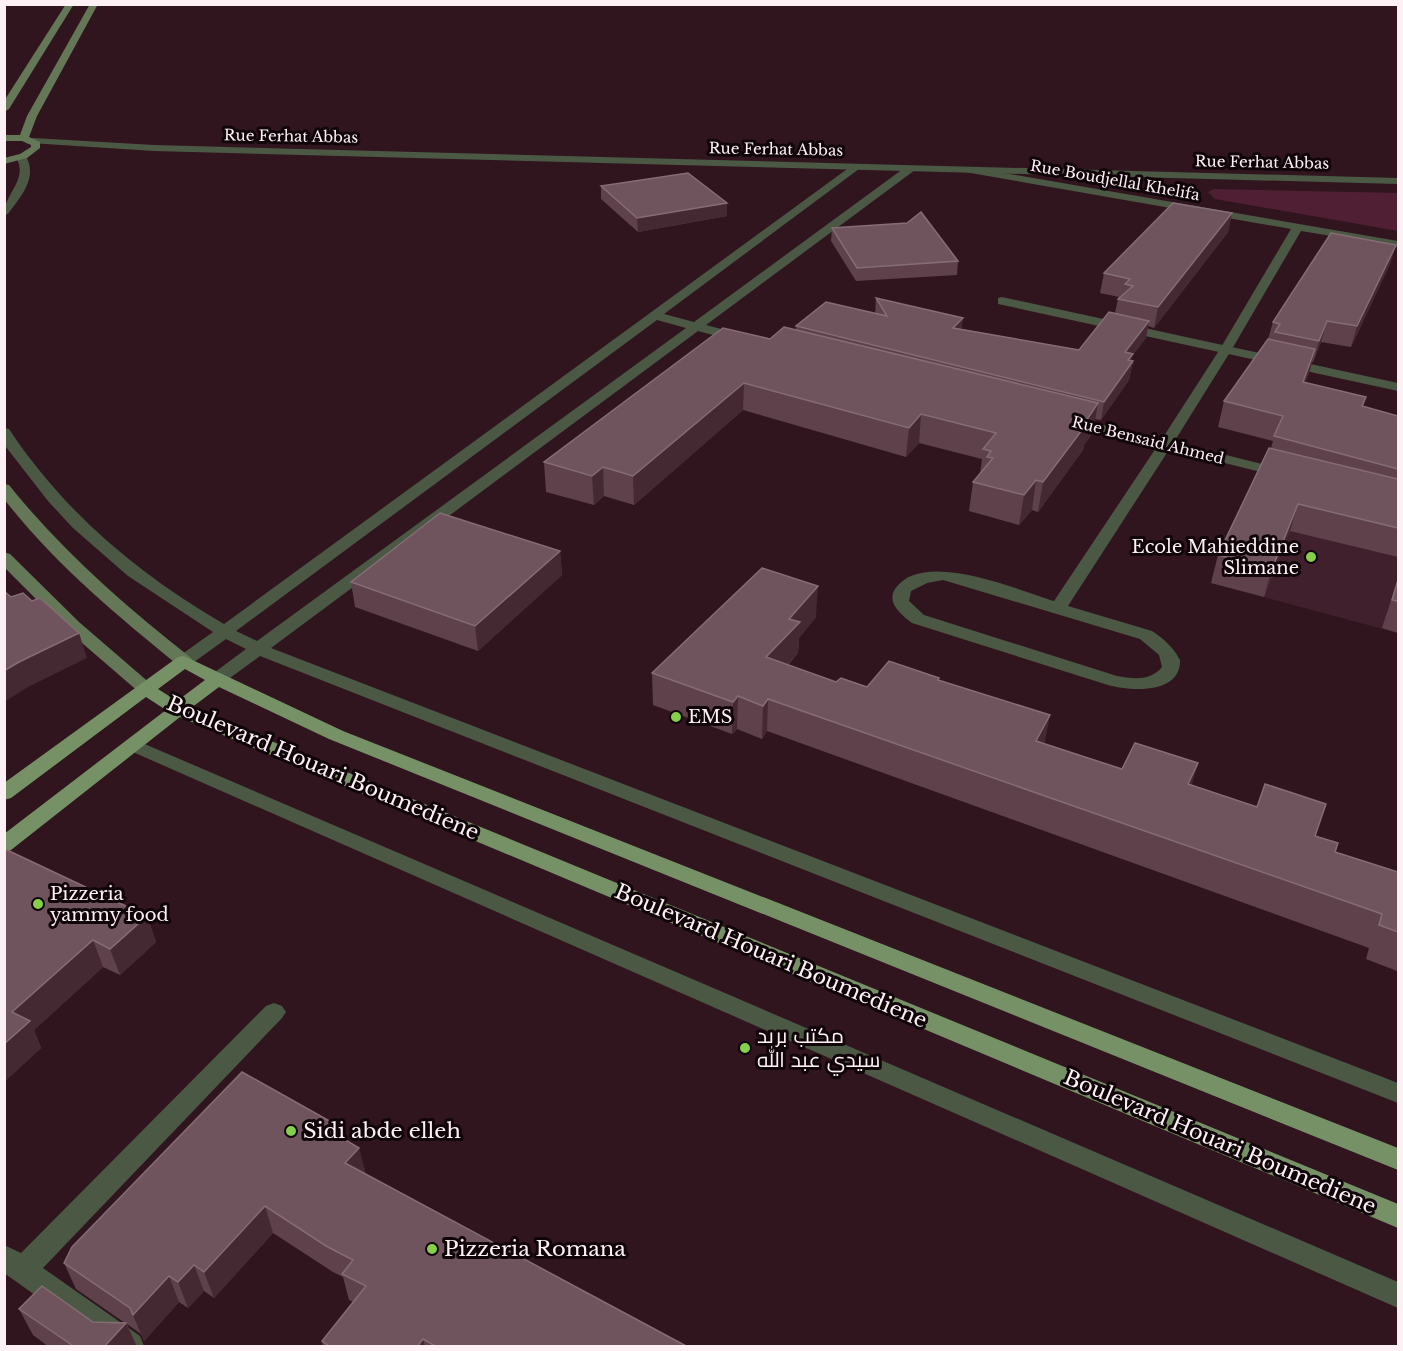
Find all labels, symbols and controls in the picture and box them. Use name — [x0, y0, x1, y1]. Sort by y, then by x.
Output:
street label: Rue Ferhat Abbas — [224, 125, 358, 147]
street label: Rue Ferhat Abbas — [709, 138, 843, 160]
street label: Rue Ferhat Abbas — [1195, 151, 1329, 173]
street label: Rue Boudjellal Khelifa — [1029, 156, 1202, 204]
street label: Rue Bensaid Ahmed — [1070, 412, 1226, 468]
place label: Ecole Mahieddine Slimane — [1132, 536, 1299, 579]
marker: Ecole Mahieddine Slimane — [1304, 550, 1318, 564]
street label: Boulevard Houari Boumediene — [163, 690, 483, 846]
place label: EMS — [688, 706, 732, 728]
marker: EMS — [669, 710, 683, 724]
street label: Boulevard Houari Boumediene — [611, 878, 931, 1034]
place label: Pizzeria yammy food — [50, 883, 169, 926]
marker: Pizzeria yammy food — [31, 897, 45, 911]
place label: مكتب بريد سيدي عبد الله — [757, 1023, 880, 1076]
marker: مكتب بريد سيدي عبد الله — [738, 1041, 752, 1055]
street label: Boulevard Houari Boumediene — [1060, 1064, 1380, 1220]
place label: Sidi abde elleh — [303, 1118, 461, 1144]
marker: Sidi abde elleh — [284, 1124, 298, 1138]
place label: Pizzeria Romana — [444, 1236, 626, 1262]
marker: Pizzeria Romana — [425, 1242, 439, 1256]

